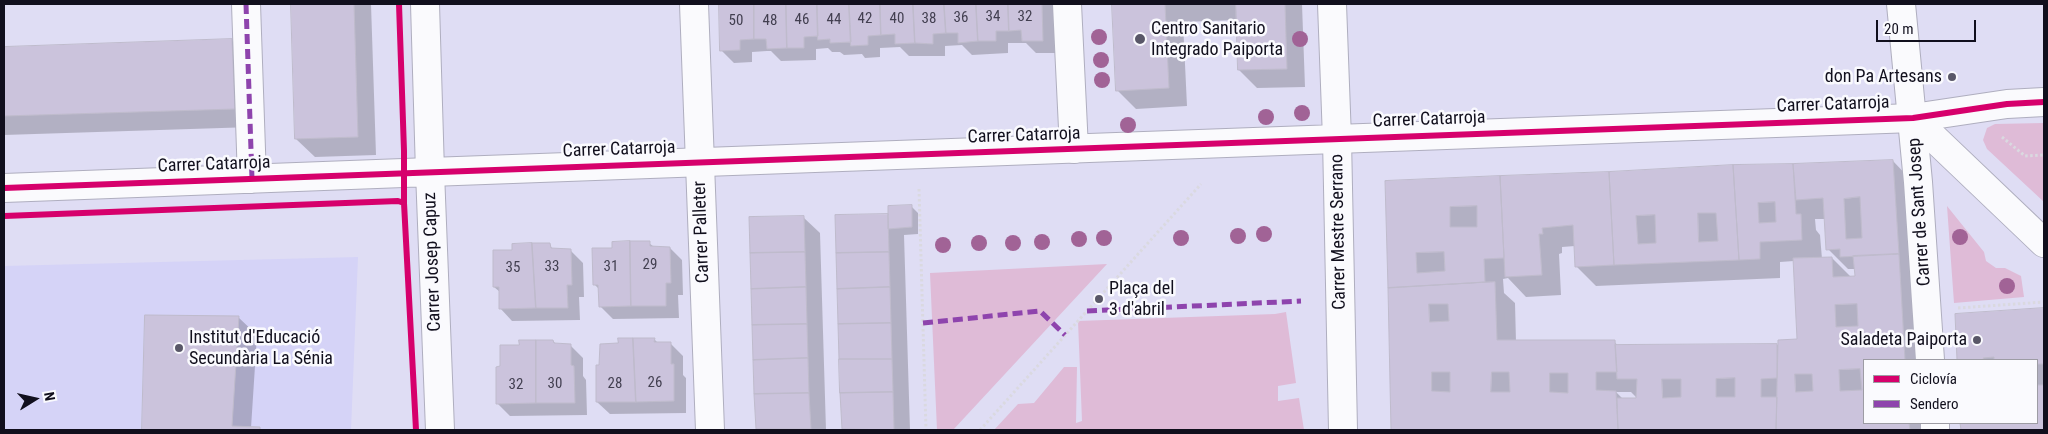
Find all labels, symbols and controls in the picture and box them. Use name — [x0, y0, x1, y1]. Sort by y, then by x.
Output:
house number: 34 — [986, 8, 1000, 26]
house number: 32 — [1018, 8, 1032, 26]
house number: 36 — [954, 9, 968, 27]
house number: 42 — [858, 10, 872, 28]
house number: 40 — [890, 10, 904, 28]
house number: 38 — [922, 10, 936, 28]
scale bar — [1878, 10, 1978, 42]
house number: 46 — [795, 11, 809, 29]
house number: 44 — [827, 11, 841, 29]
house number: 50 — [729, 12, 743, 30]
house number: 48 — [763, 12, 777, 30]
place label: Centro Sanitario Integrado Paiporta — [1151, 18, 1283, 60]
text: 20 m — [1884, 20, 1914, 38]
marker: Centro Sanitario Integrado Paiporta — [1133, 32, 1147, 46]
place label: don Pa Artesans — [1825, 66, 1942, 88]
marker: don Pa Artesans — [1946, 71, 1958, 83]
street label: Carrer Catarroja — [1776, 92, 1890, 118]
street label: Carrer Catarroja — [1372, 107, 1486, 133]
street label: Carrer Catarroja — [967, 123, 1081, 149]
street label: Carrer Catarroja — [562, 137, 676, 163]
street label: Carrer de Sant Josep — [1904, 137, 1936, 287]
street label: Carrer Catarroja — [157, 152, 271, 178]
street label: Carrer Mestre Serrano — [1327, 154, 1351, 310]
street label: Carrer Palleter — [689, 181, 715, 283]
street label: Carrer Josep Capuz — [420, 192, 446, 332]
house number: 29 — [643, 256, 657, 274]
house number: 33 — [545, 258, 559, 276]
house number: 31 — [604, 258, 618, 276]
house number: 35 — [506, 259, 520, 277]
place label: Plaça del 3 d'abril — [1109, 278, 1174, 320]
marker: Plaça del 3 d'abril — [1093, 293, 1105, 305]
place label: Institut d'Educació Secundària La Sénia — [189, 327, 333, 369]
place label: Saladeta Paiporta — [1840, 329, 1967, 351]
marker: Saladeta Paiporta — [1971, 334, 1983, 346]
marker: Institut d'Educació Secundària La Sénia — [173, 342, 185, 354]
legend — [1863, 359, 2038, 424]
text: Ciclovía — [1910, 370, 1957, 388]
north arrow — [10, 374, 60, 424]
house number: 26 — [648, 374, 662, 392]
house number: 30 — [548, 375, 562, 393]
house number: 28 — [608, 375, 622, 393]
house number: 32 — [509, 376, 523, 394]
text: N — [41, 391, 58, 402]
text: Sendero — [1910, 395, 1959, 413]

